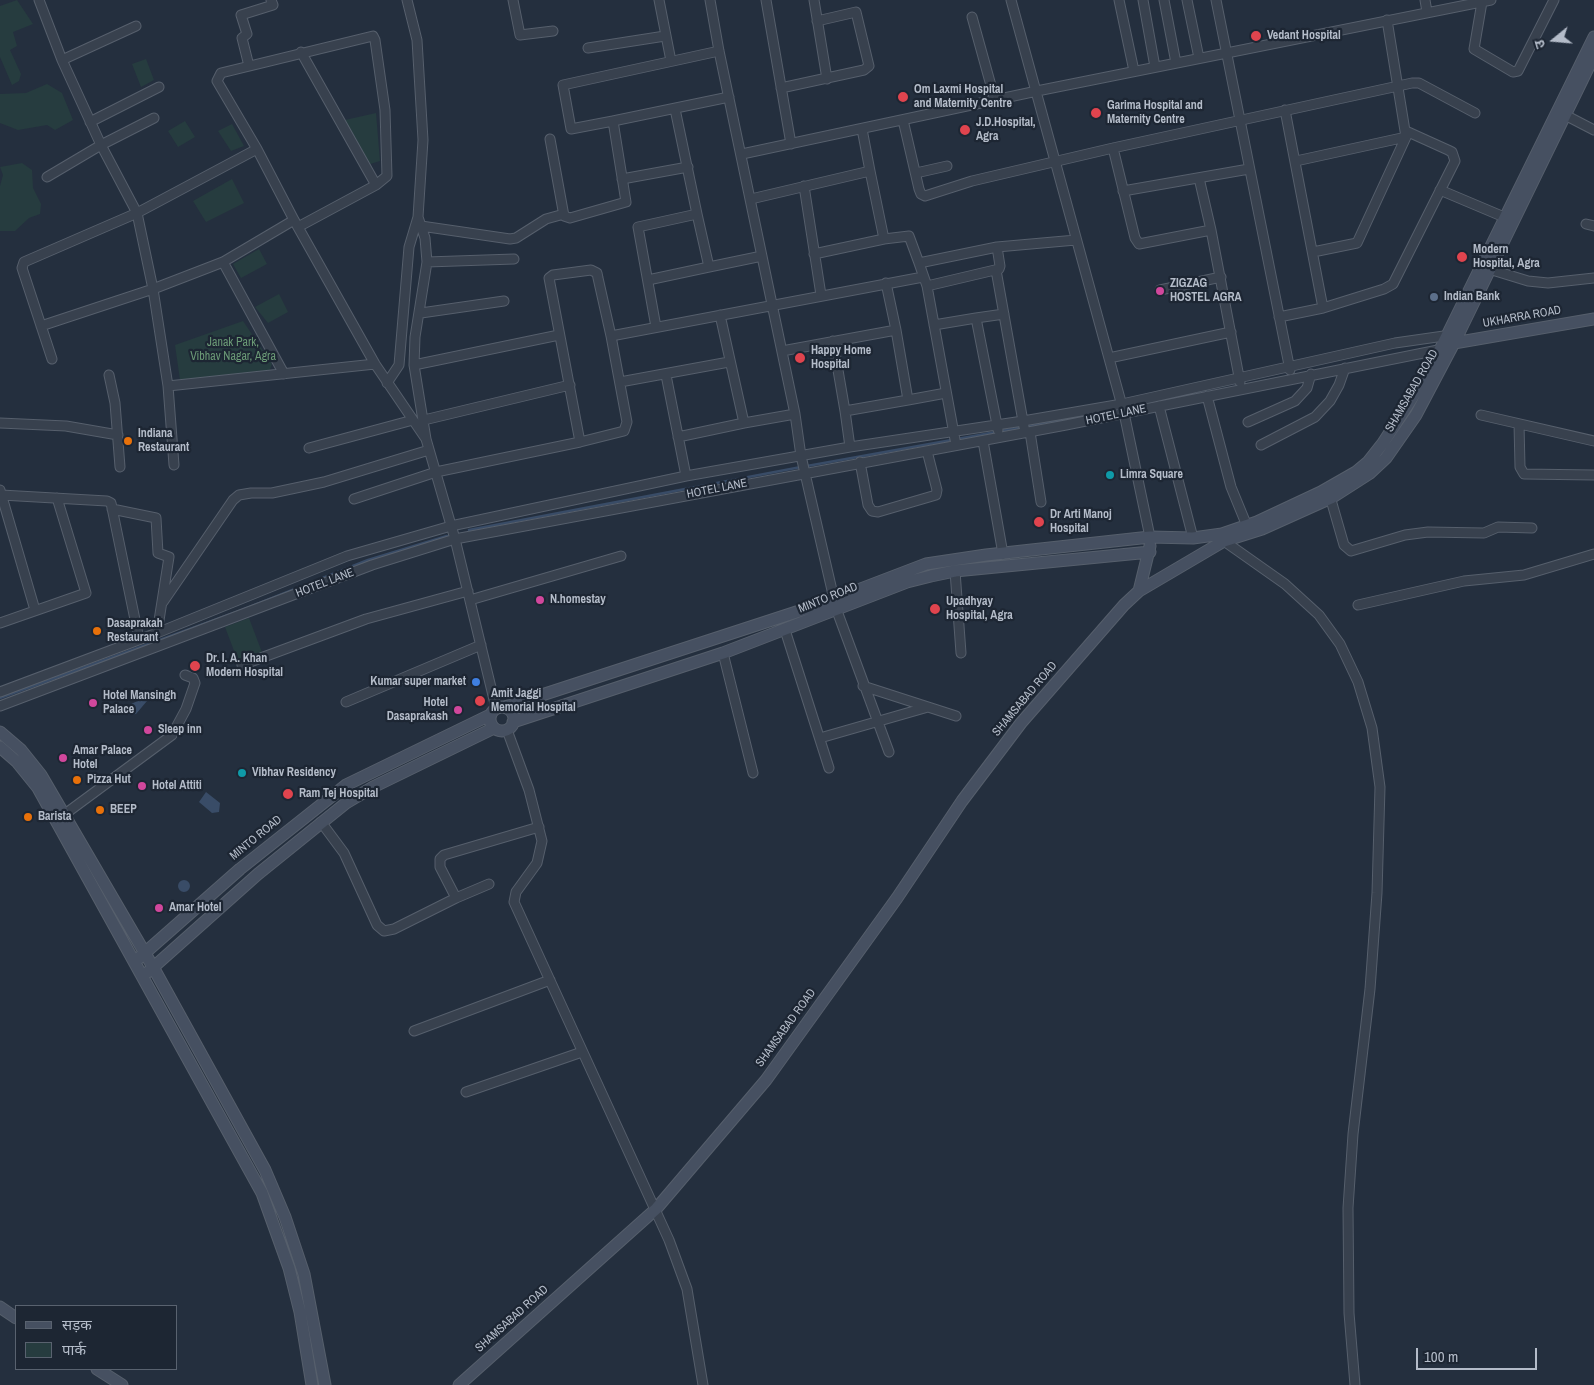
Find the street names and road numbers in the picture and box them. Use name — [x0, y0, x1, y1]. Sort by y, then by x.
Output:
street label: UKHARRA ROAD — [1482, 303, 1562, 331]
street label: SHAMSABAD ROAD — [1383, 347, 1441, 435]
street label: HOTEL LANE — [1085, 402, 1147, 428]
street label: HOTEL LANE — [686, 476, 748, 502]
street label: HOTEL LANE — [294, 565, 356, 601]
street label: MINTO ROAD — [796, 580, 860, 616]
street label: SHAMSABAD ROAD — [990, 659, 1060, 739]
street label: MINTO ROAD — [227, 813, 285, 863]
street label: SHAMSABAD ROAD — [753, 986, 819, 1070]
street label: SHAMSABAD ROAD — [473, 1283, 551, 1355]

